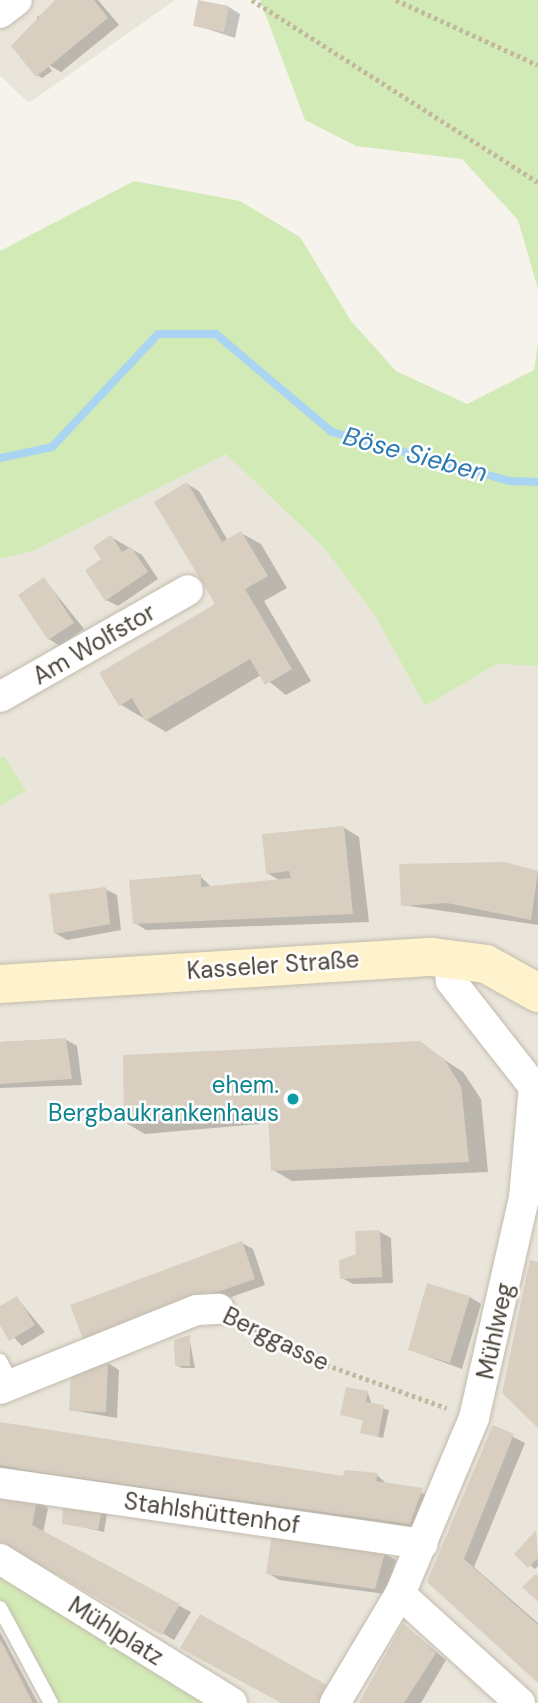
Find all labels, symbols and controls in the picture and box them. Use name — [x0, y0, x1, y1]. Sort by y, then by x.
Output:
water label: Böse Sieben — [339, 421, 491, 489]
street label: Am Wolfstor — [28, 597, 160, 691]
street label: Kasseler Straße — [186, 945, 360, 985]
place label: ehem. Bergbaukrankenhaus — [48, 1071, 279, 1127]
marker: ehem. Bergbaukrankenhaus — [285, 1091, 301, 1107]
street label: Mühlweg — [471, 1280, 519, 1382]
street label: Berggasse — [218, 1301, 334, 1377]
street label: Stahlshüttenhof — [122, 1486, 302, 1540]
street label: Mühlplatz — [63, 1591, 169, 1671]

